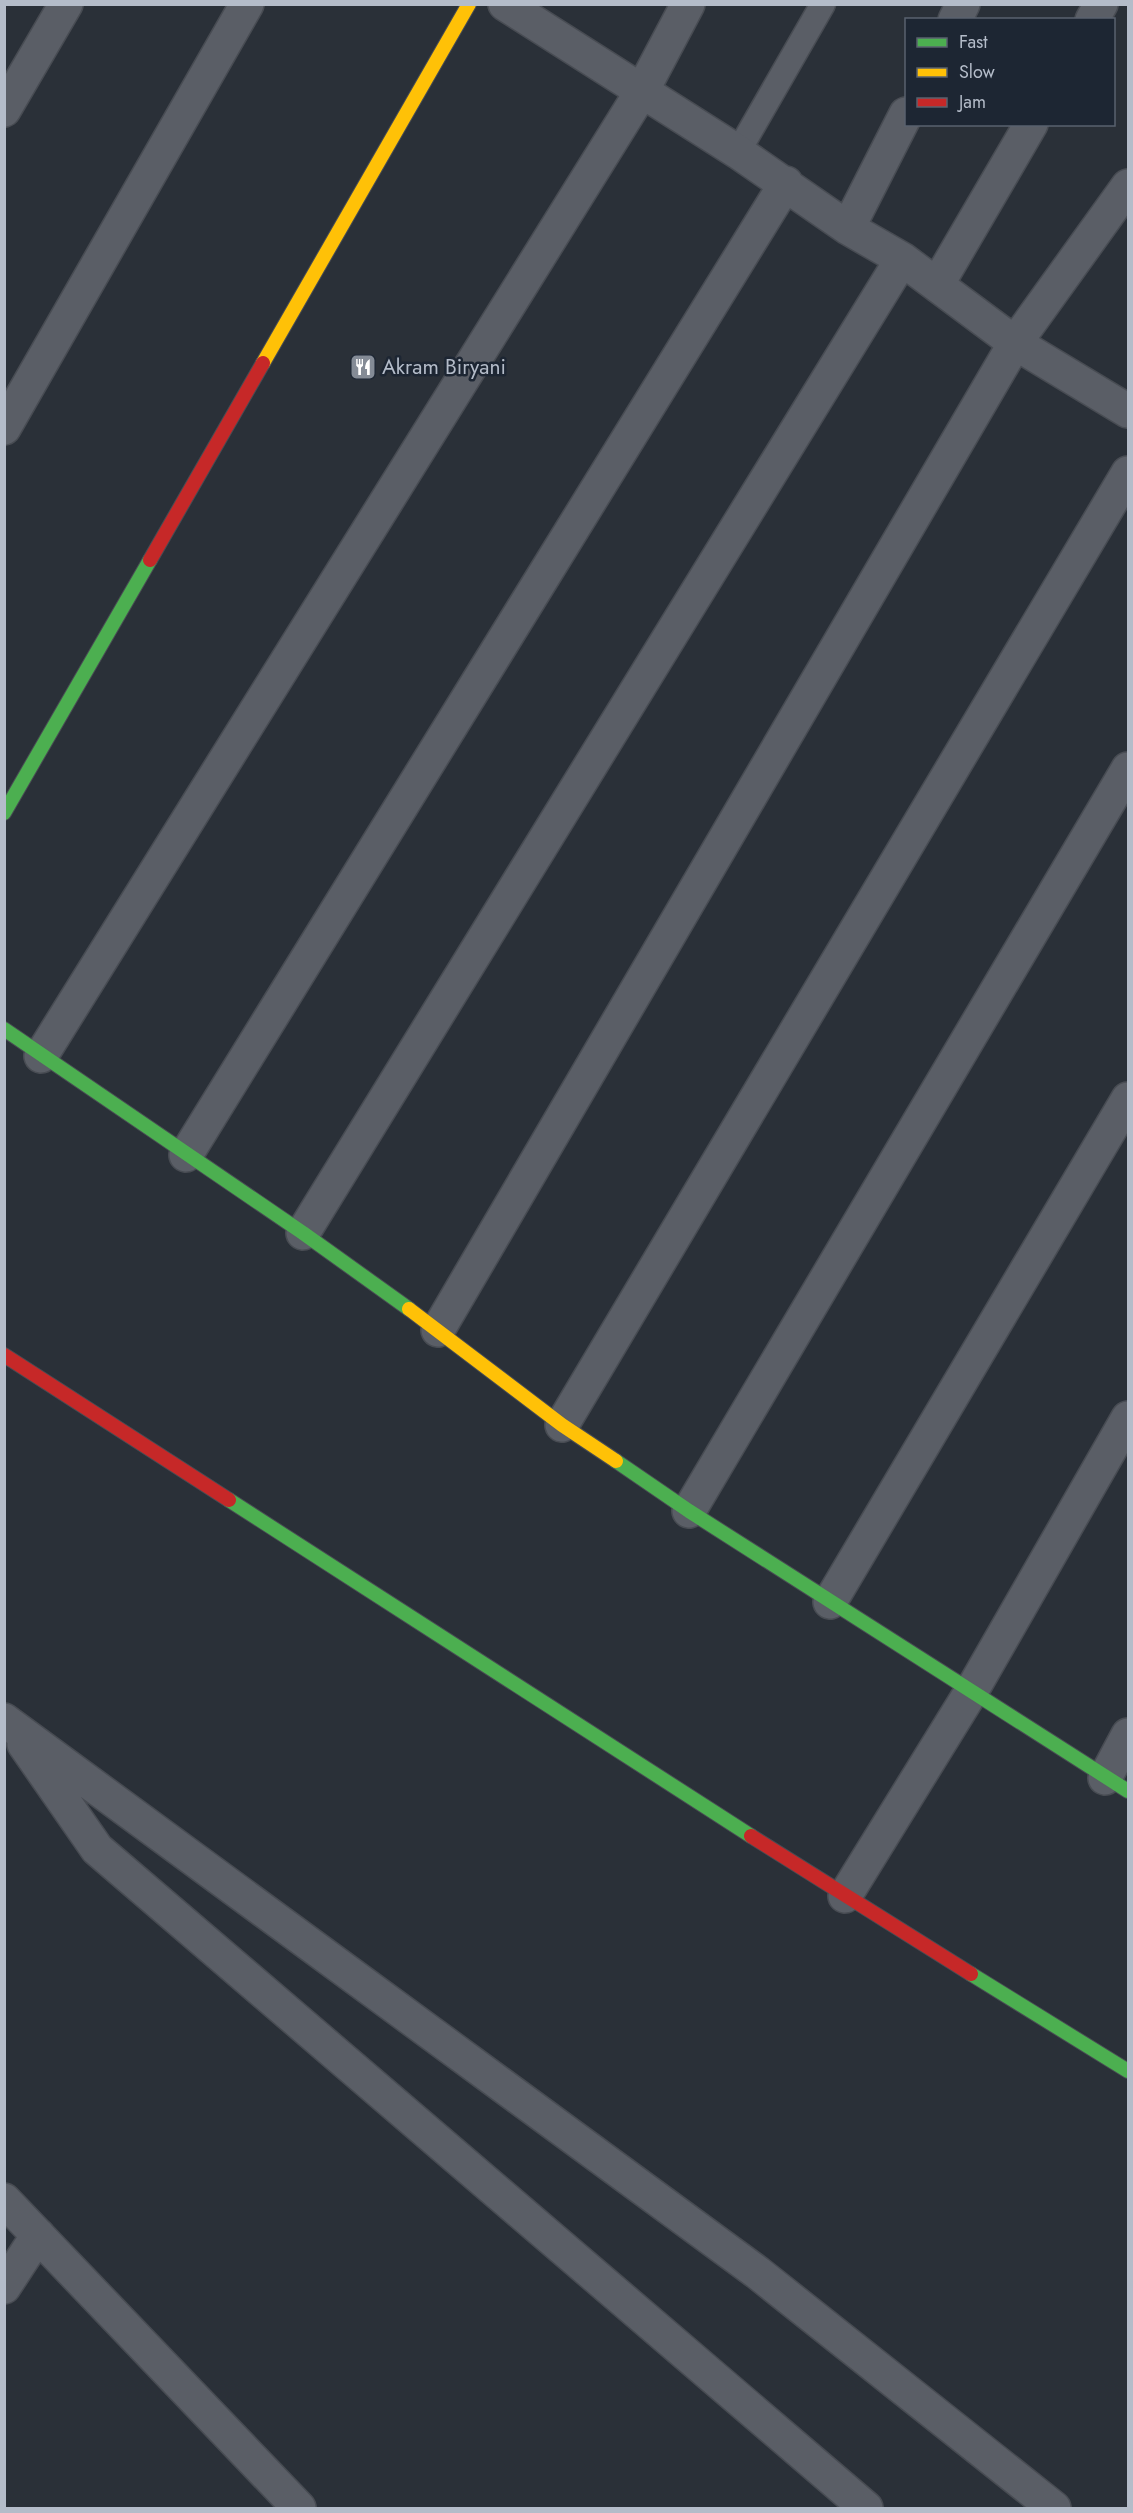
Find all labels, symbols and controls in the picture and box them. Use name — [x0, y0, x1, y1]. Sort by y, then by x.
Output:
legend — [905, 18, 1115, 126]
text: Fast — [959, 29, 988, 55]
text: Slow — [959, 59, 996, 85]
text: Jam — [957, 89, 986, 115]
restaurant icon: Akram Biryani — [348, 352, 378, 382]
place label: Akram Biryani — [382, 352, 506, 382]

